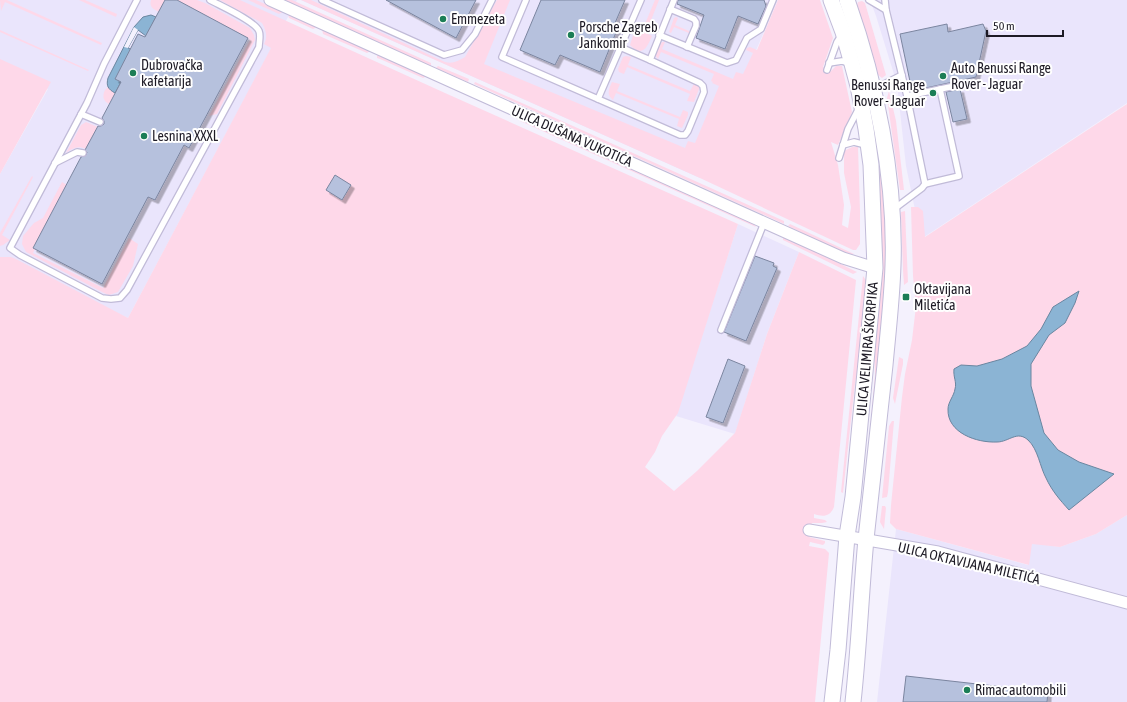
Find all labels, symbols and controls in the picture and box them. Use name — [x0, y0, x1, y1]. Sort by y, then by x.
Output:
place label: Emmezeta — [451, 11, 505, 27]
scale bar — [987, 12, 1063, 38]
marker: Emmezeta — [438, 14, 448, 24]
place label: Porsche Zagreb Jankomir — [579, 19, 658, 51]
text: 50 m — [993, 19, 1015, 33]
marker: Porsche Zagreb Jankomir — [566, 30, 576, 40]
place label: Dubrovačka kafetarija — [141, 57, 203, 89]
place label: Auto Benussi Range Rover - Jaguar — [951, 60, 1051, 92]
marker: Dubrovačka kafetarija — [128, 68, 138, 78]
marker: Auto Benussi Range Rover - Jaguar — [938, 71, 948, 81]
place label: Benussi Range Rover - Jaguar — [851, 77, 926, 109]
marker: Benussi Range Rover - Jaguar — [928, 88, 938, 98]
street label: ULICA DUŠANA VUKOTIĆA — [509, 102, 635, 170]
place label: Lesnina XXXL — [152, 128, 219, 144]
marker: Lesnina XXXL — [139, 131, 149, 141]
street label: ULICA VELIMIRA ŠKORPIKA — [853, 281, 881, 417]
place label: Oktavijana Miletića — [914, 281, 971, 313]
marker: Oktavijana Miletića — [901, 292, 911, 302]
street label: ULICA OKTAVIJANA MILETIĆA — [896, 539, 1042, 587]
place label: Rimac automobili — [975, 682, 1066, 698]
marker: Rimac automobili — [962, 685, 972, 695]

